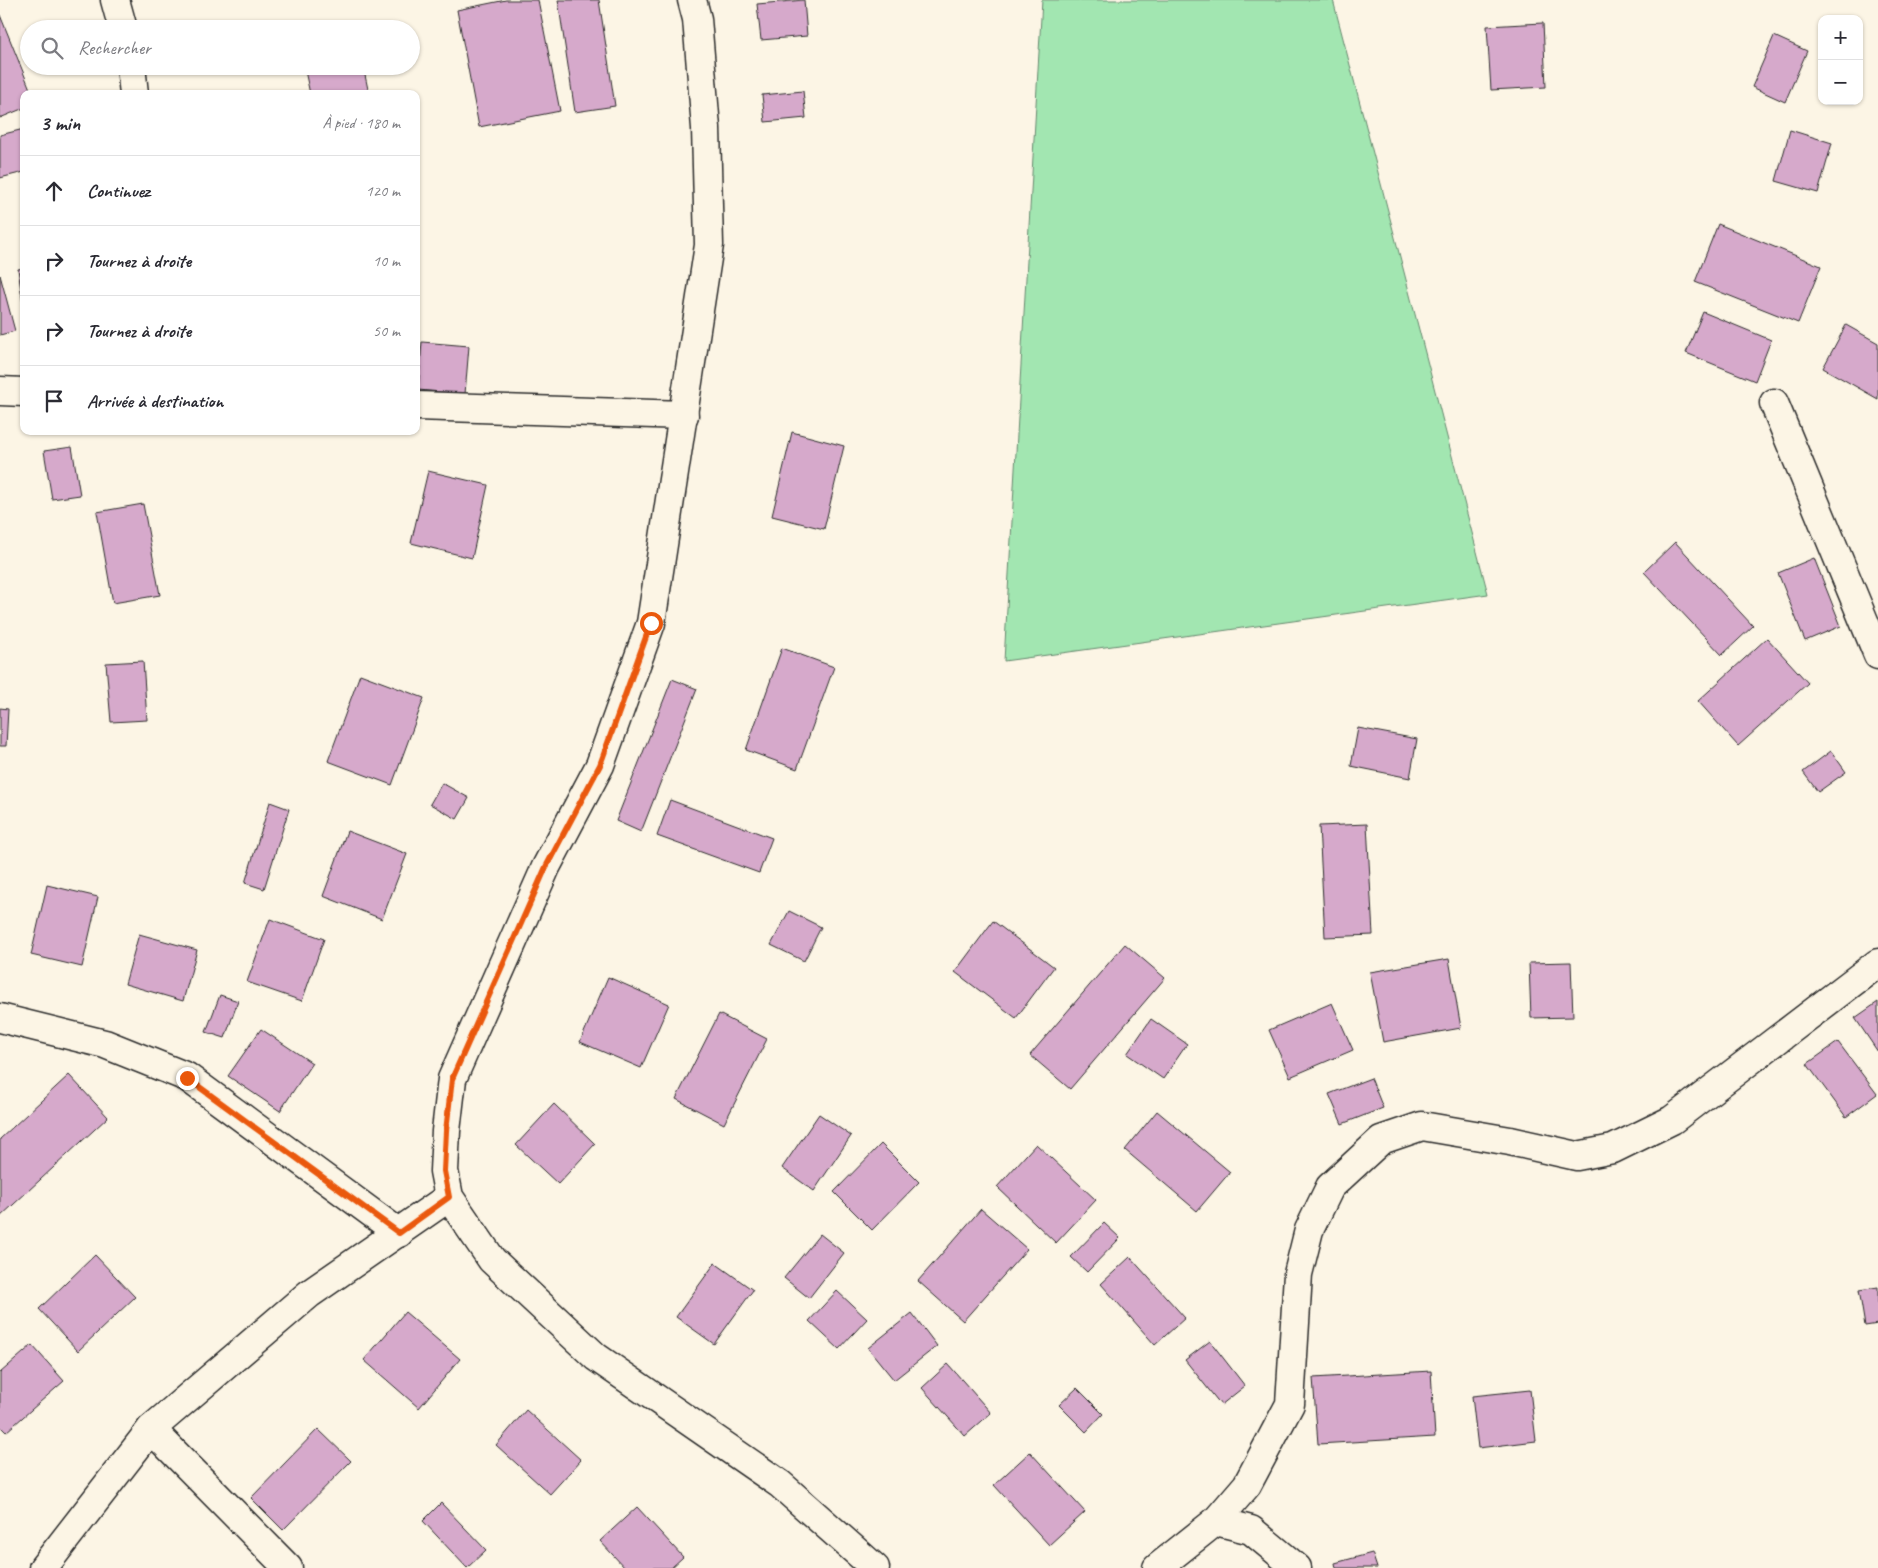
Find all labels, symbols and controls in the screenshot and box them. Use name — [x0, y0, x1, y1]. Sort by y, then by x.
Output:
map controls — [1818, 15, 1863, 105]
button: + — [1818, 15, 1863, 60]
search box — [20, 20, 420, 75]
icon: search — [38, 34, 66, 62]
text: Rechercher — [78, 36, 151, 60]
button: − — [1818, 60, 1863, 105]
text: 3 min — [40, 110, 80, 136]
text: À pied · 180 m — [322, 113, 400, 133]
icon: ahead — [40, 177, 68, 205]
text: Continuez — [87, 179, 150, 203]
text: 120 m — [366, 181, 400, 201]
icon: right — [40, 247, 68, 275]
text: Tournez à droite — [87, 249, 191, 273]
text: 10 m — [373, 251, 400, 271]
icon: right — [40, 317, 68, 345]
text: Tournez à droite — [87, 319, 191, 343]
text: 50 m — [373, 321, 400, 341]
icon: arrive — [40, 387, 68, 415]
text: Arrivée à destination — [87, 389, 223, 413]
route start — [640, 612, 663, 635]
route end — [176, 1067, 199, 1090]

